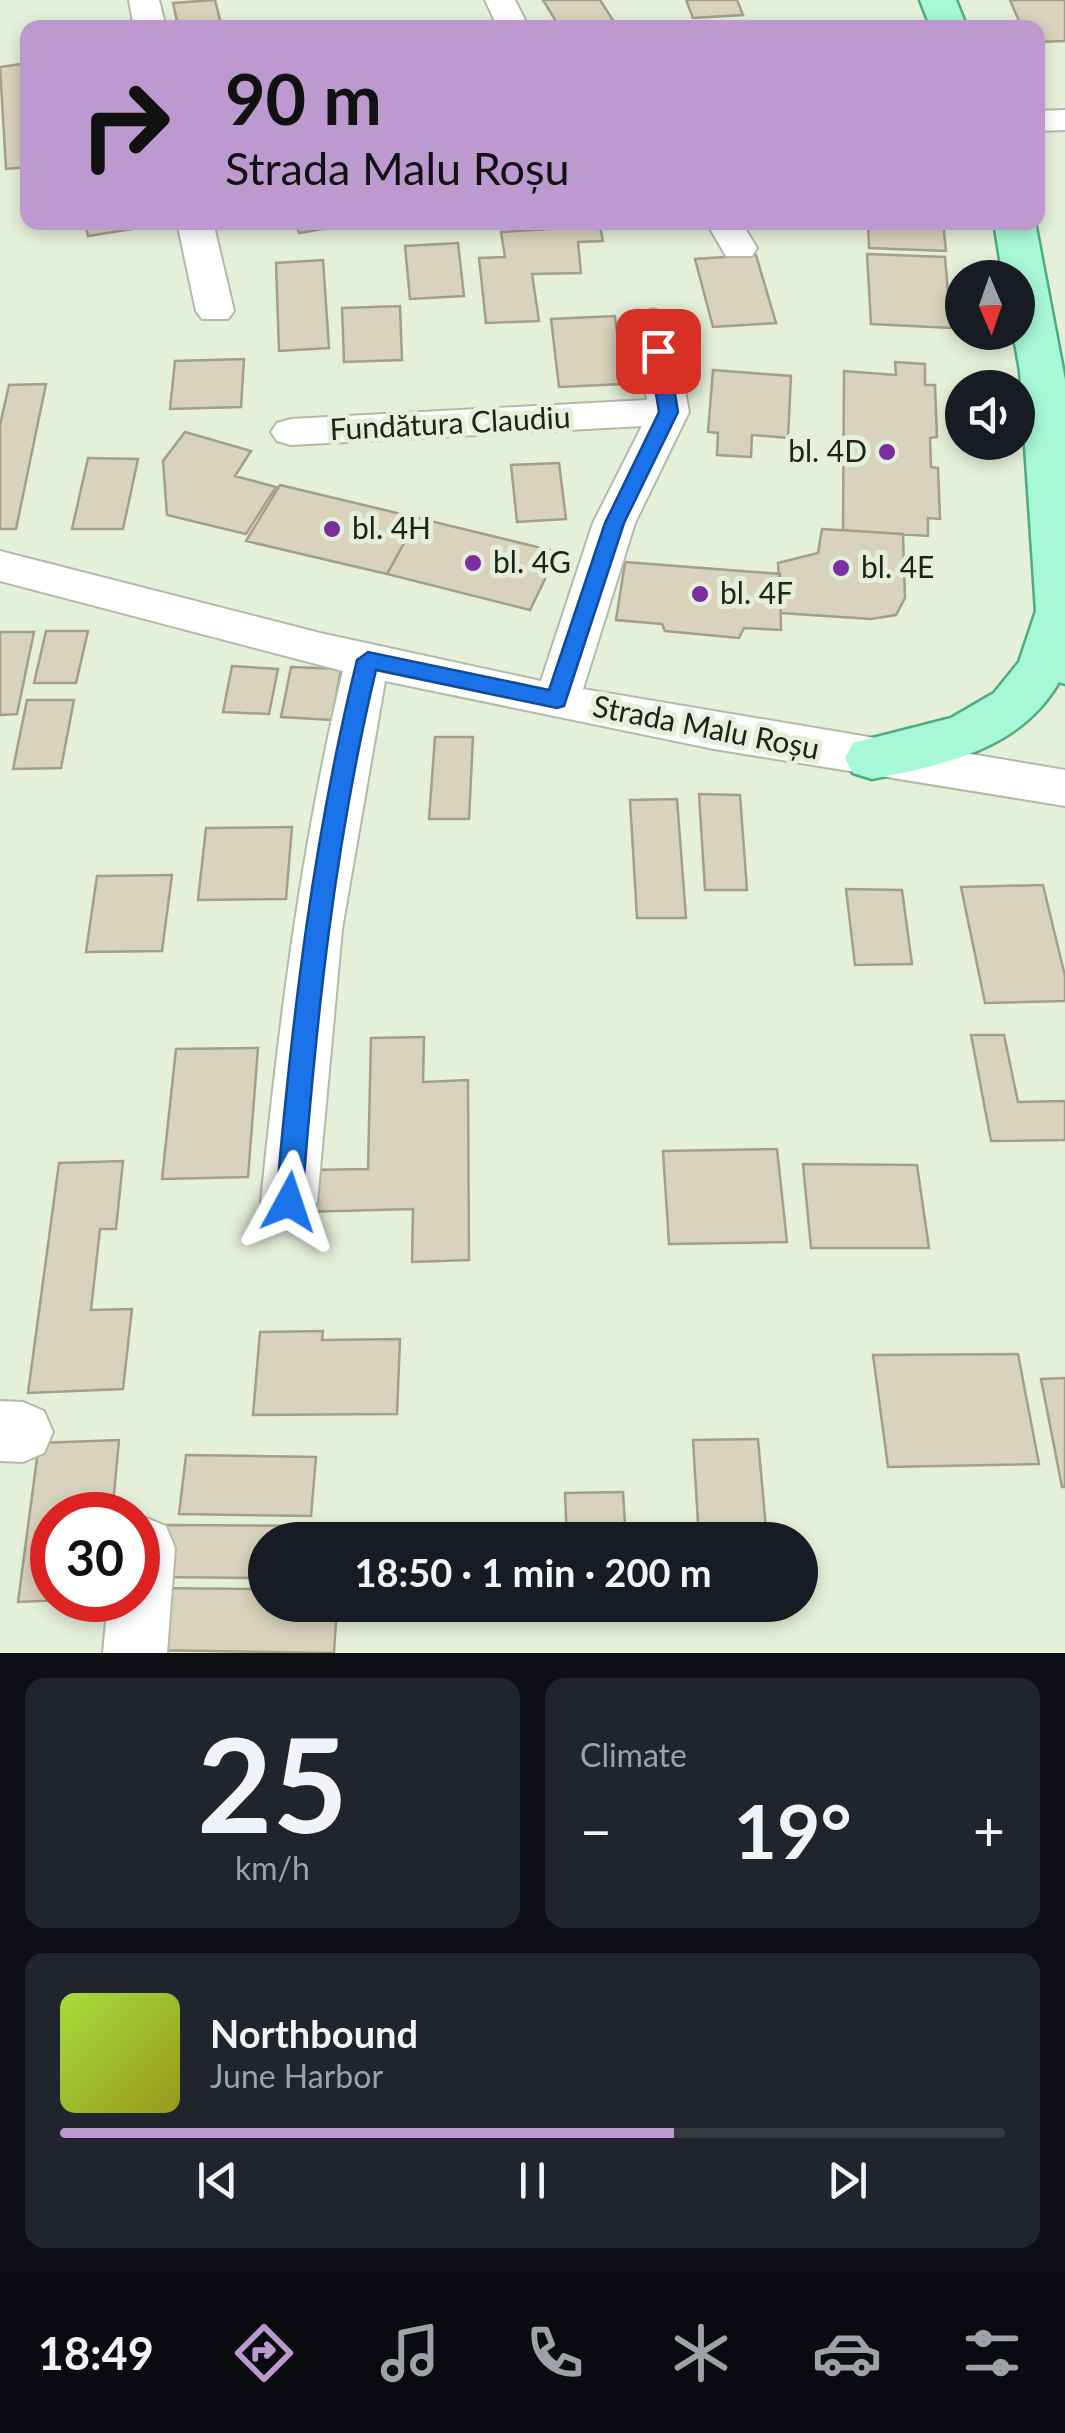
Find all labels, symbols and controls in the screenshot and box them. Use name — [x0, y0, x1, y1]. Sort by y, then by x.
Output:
text: 90 m — [225, 56, 382, 140]
icon: right — [60, 60, 190, 190]
text: Strada Malu Roșu — [225, 141, 570, 195]
north arrow — [945, 260, 1035, 350]
map controls — [945, 260, 1035, 460]
pin — [616, 309, 701, 394]
icon: arrive — [631, 324, 686, 379]
button: sound — [945, 370, 1035, 460]
street label: Fundătura Claudiu — [329, 398, 571, 446]
place label: bl. 4D — [788, 432, 867, 468]
marker: bl. 4D — [876, 441, 898, 463]
place label: bl. 4H — [352, 509, 431, 545]
marker: bl. 4H — [321, 518, 343, 540]
place label: bl. 4G — [493, 543, 571, 579]
place label: bl. 4E — [861, 548, 934, 584]
marker: bl. 4G — [462, 552, 484, 574]
marker: bl. 4E — [830, 557, 852, 579]
place label: bl. 4F — [720, 574, 793, 610]
marker: bl. 4F — [689, 583, 711, 605]
street label: Strada Malu Roșu — [590, 686, 823, 766]
position arrow — [237, 1150, 341, 1254]
speed limit sign: 30 — [30, 1492, 160, 1622]
text: 18:50 · 1 min · 200 m — [354, 1549, 712, 1595]
text: 25 — [197, 1705, 348, 1861]
text: Climate — [580, 1735, 687, 1774]
text: 19° — [733, 1785, 852, 1875]
text: − — [580, 1797, 612, 1863]
text: + — [973, 1797, 1005, 1863]
text: km/h — [235, 1848, 310, 1887]
text: Northbound — [210, 2010, 418, 2056]
text: June Harbor — [210, 2056, 383, 2095]
icon: previous — [190, 2153, 245, 2208]
icon: pause — [505, 2153, 560, 2208]
icon: next — [820, 2153, 875, 2208]
icon: directions — [229, 2318, 299, 2388]
icon: music — [375, 2318, 445, 2388]
icon: phone — [520, 2318, 590, 2388]
icon: climate — [666, 2318, 736, 2388]
icon: car — [812, 2318, 882, 2388]
icon: filters — [957, 2318, 1027, 2388]
text: 18:49 — [38, 2326, 154, 2380]

